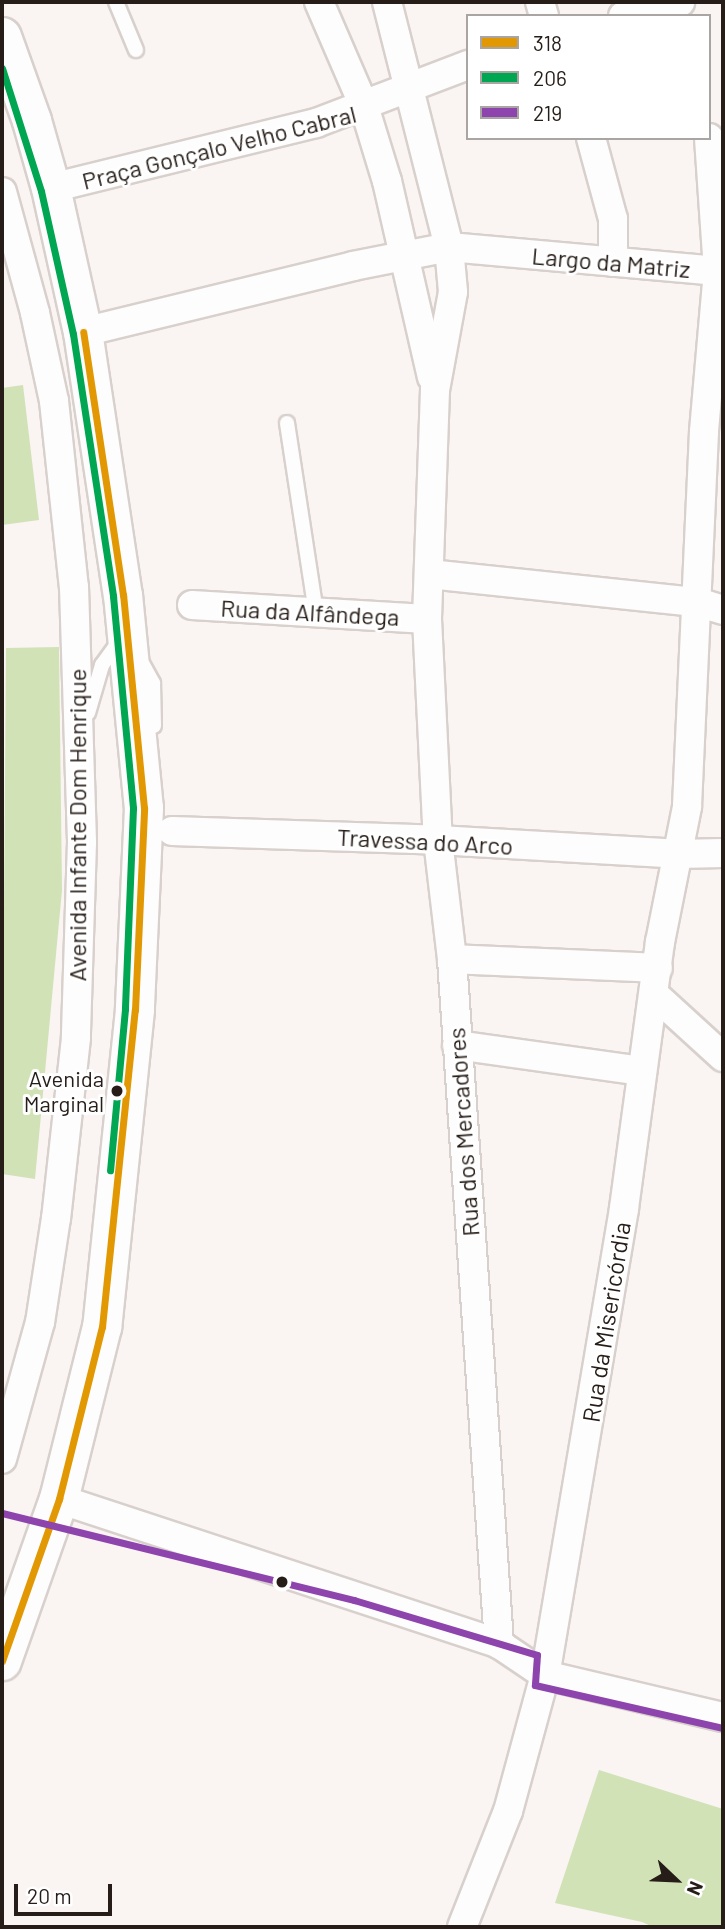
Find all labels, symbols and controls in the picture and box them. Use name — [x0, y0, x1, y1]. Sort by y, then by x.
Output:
legend — [466, 14, 711, 140]
text: 318 — [533, 30, 562, 55]
text: 206 — [533, 65, 567, 90]
street label: Praça Gonçalo Velho Cabral — [79, 99, 359, 195]
text: 219 — [533, 100, 562, 125]
street label: Largo da Matriz — [531, 241, 691, 283]
street label: Rua da Alfândega — [220, 593, 400, 631]
street label: Avenida Infante Dom Henrique — [63, 668, 91, 982]
street label: Travessa do Arco — [336, 822, 514, 860]
street label: Rua dos Mercadores — [441, 1027, 485, 1237]
place label: Avenida Marginal — [24, 1065, 104, 1116]
marker: Avenida Marginal — [110, 1084, 124, 1098]
street label: Rua da Misericórdia — [576, 1220, 636, 1424]
unlabelled marker — [275, 1575, 289, 1589]
north arrow — [641, 1845, 711, 1915]
scale bar — [18, 1870, 116, 1914]
text: N — [683, 1878, 709, 1899]
text: 20 m — [27, 1883, 72, 1908]

